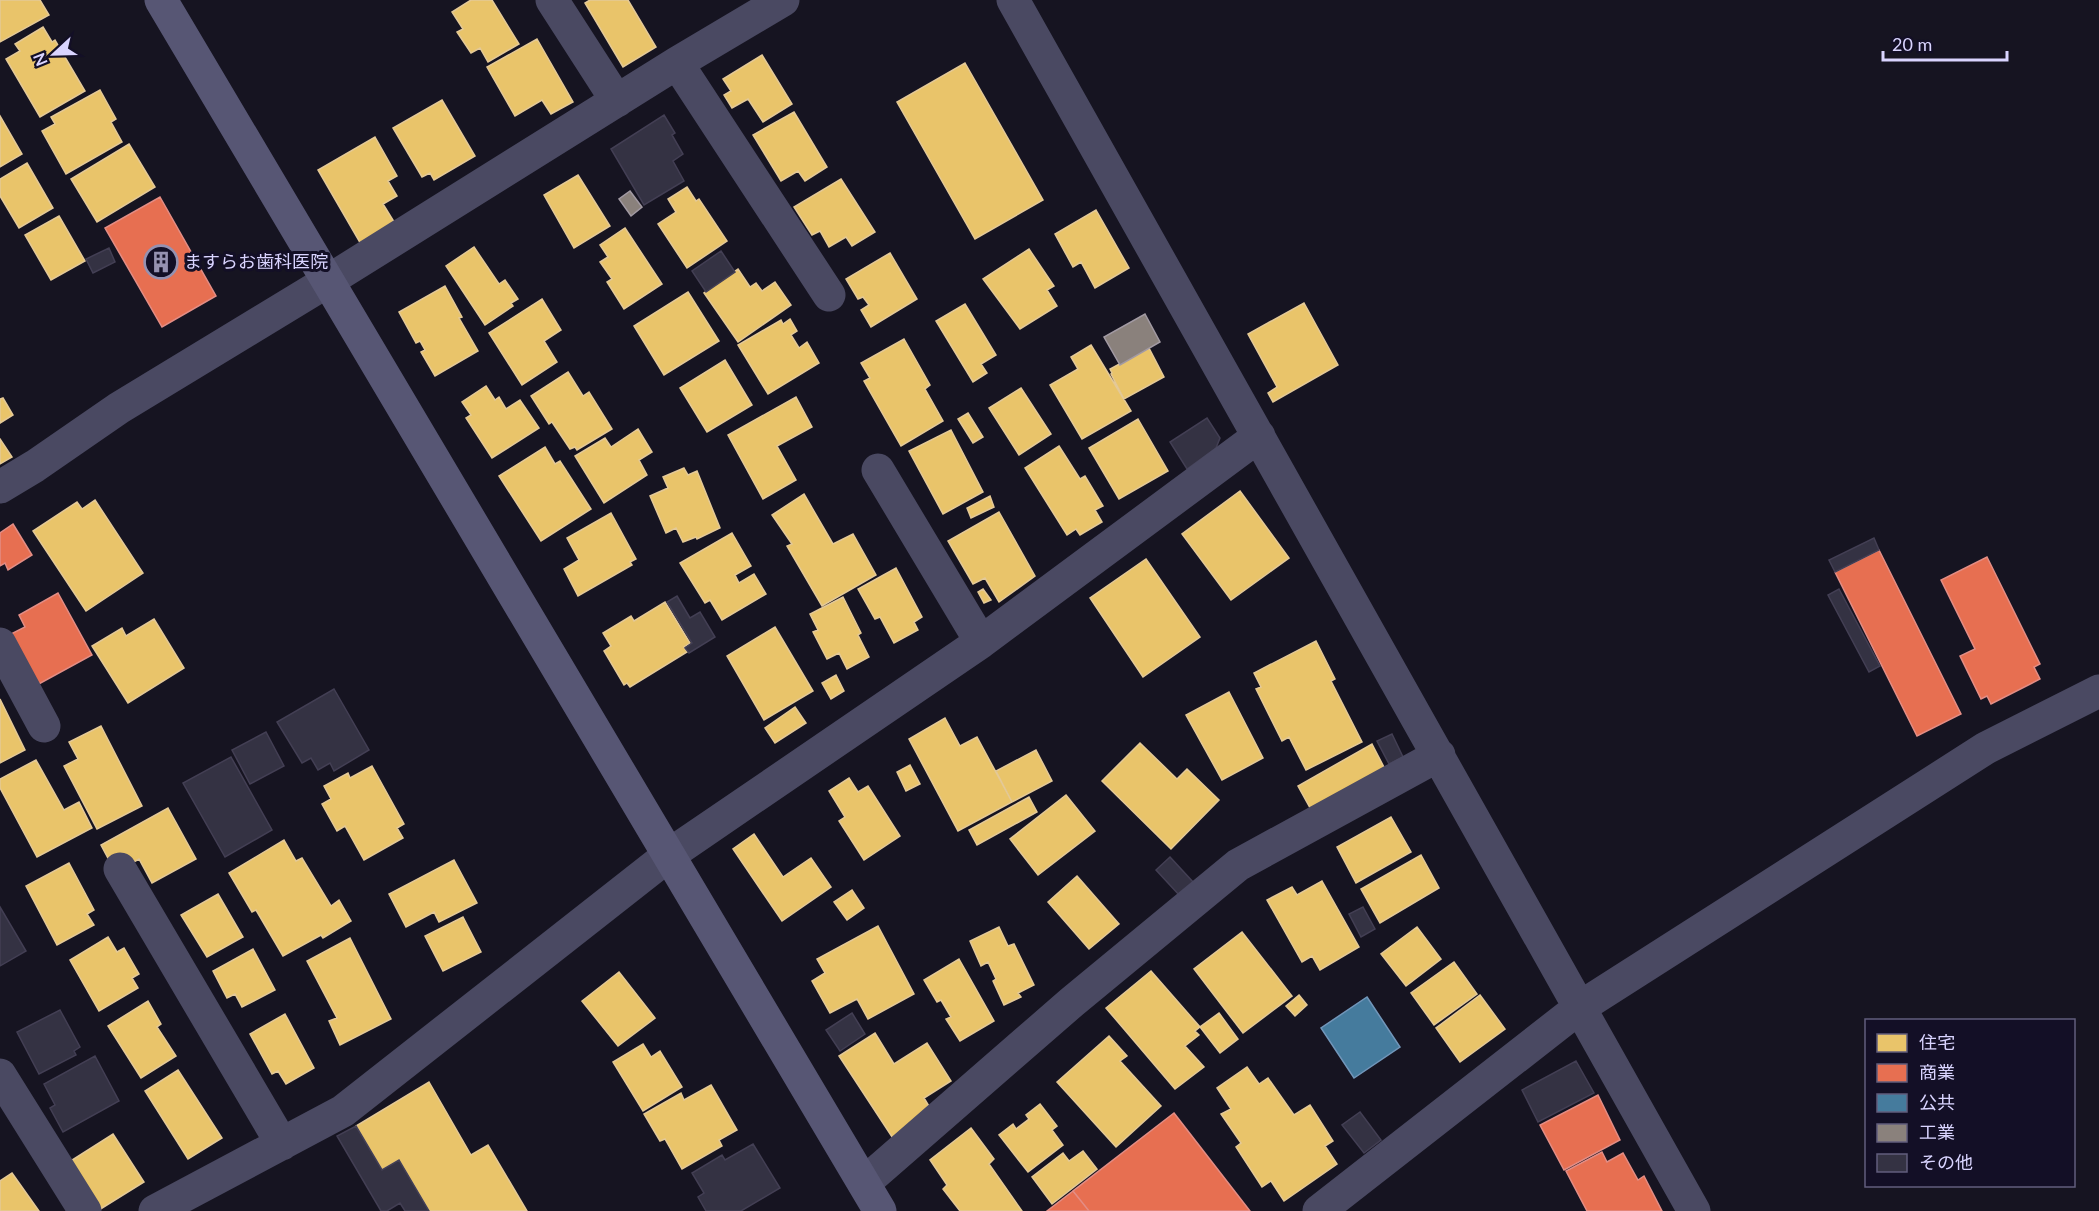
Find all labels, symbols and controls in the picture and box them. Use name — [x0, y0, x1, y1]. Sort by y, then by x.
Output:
north arrow — [24, 24, 84, 84]
scale bar — [1883, 24, 2008, 62]
text: 20 m — [1892, 33, 1932, 55]
text: N — [29, 51, 51, 69]
building icon: ますらお歯科医院 — [143, 244, 179, 280]
place label: ますらお歯科医院 — [184, 250, 328, 272]
legend — [1865, 1019, 2075, 1187]
text: 住宅 — [1919, 1031, 1955, 1053]
text: 商業 — [1919, 1061, 1955, 1083]
text: 公共 — [1919, 1091, 1955, 1113]
text: 工業 — [1919, 1121, 1955, 1143]
text: その他 — [1919, 1151, 1973, 1173]

